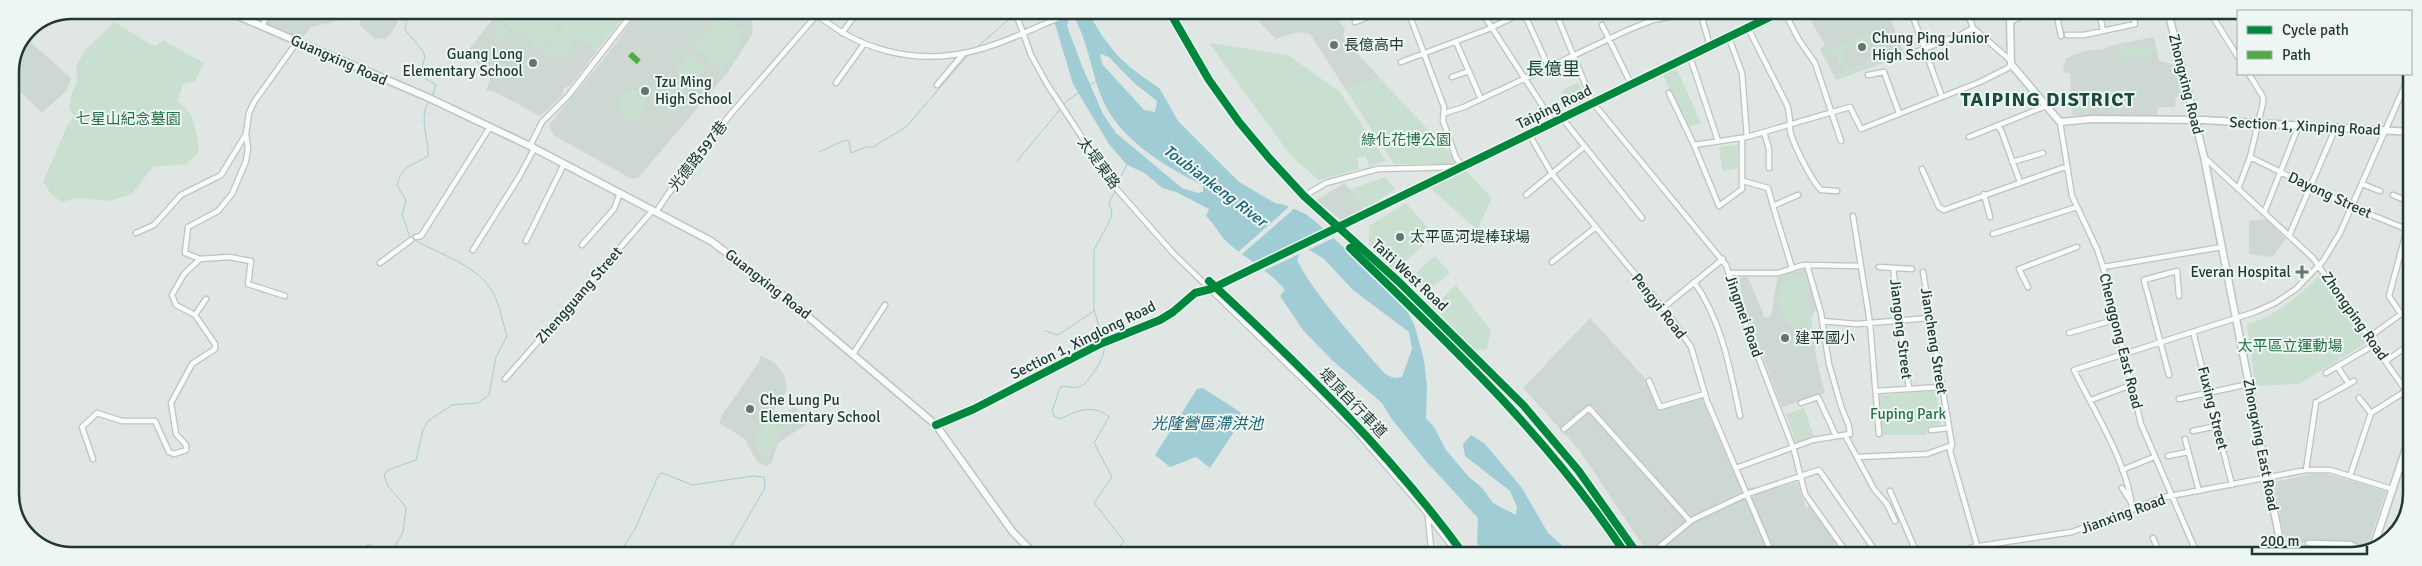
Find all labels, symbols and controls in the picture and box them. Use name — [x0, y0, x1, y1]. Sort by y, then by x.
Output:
legend — [2237, 10, 2412, 75]
text: Cycle path — [2282, 21, 2349, 39]
place label: Chung Ping Junior High School — [1872, 29, 1990, 64]
street label: Guangxing Road — [288, 31, 390, 89]
street label: Zhongxing Road — [2165, 32, 2207, 136]
place label: 長億高中 — [1344, 36, 1404, 54]
marker: 長億高中 — [1328, 39, 1340, 51]
marker: Chung Ping Junior High School — [1856, 41, 1868, 53]
place label: Guang Long Elementary School — [402, 45, 523, 80]
text: Path — [2282, 46, 2311, 64]
marker: Guang Long Elementary School — [527, 57, 539, 69]
district label: 長億里 — [1526, 58, 1580, 80]
place label: Tzu Ming High School — [655, 73, 732, 108]
street label: Taiping Road — [1513, 81, 1595, 133]
marker: Tzu Ming High School — [639, 85, 651, 97]
district label: TAIPING DISTRICT — [1960, 87, 2136, 112]
park label: 七星山紀念墓園 — [75, 110, 181, 128]
street label: Section 1, Xinping Road — [2229, 113, 2381, 139]
street label: 光德路597巷 — [665, 117, 731, 195]
park label: 綠化花博公園 — [1361, 131, 1451, 149]
street label: 太堤東路 — [1074, 133, 1124, 193]
water label: Toubiankeng River — [1159, 141, 1272, 233]
street label: Dayong Street — [2285, 168, 2375, 222]
place label: 太平區河堤棒球場 — [1410, 228, 1530, 246]
marker: 太平區河堤棒球場 — [1394, 231, 1406, 243]
street label: Taiti West Road — [1368, 235, 1452, 315]
street label: Zhengguang Street — [532, 243, 626, 347]
street label: Guangxing Road — [721, 245, 815, 323]
place label: Everan Hospital — [2190, 263, 2291, 281]
marker: Everan Hospital — [2295, 265, 2309, 279]
street label: Zhongping Road — [2318, 268, 2392, 364]
street label: Pengyi Road — [1628, 270, 1690, 342]
street label: Chenggong East Road — [2095, 271, 2147, 411]
street label: Jingmei Road — [1722, 272, 1766, 360]
street label: Jiangong Street — [1886, 278, 1916, 380]
street label: Jiancheng Street — [1917, 286, 1951, 396]
street label: Section 1, Xinglong Road — [1007, 297, 1159, 383]
place label: 建平國小 — [1795, 329, 1855, 347]
marker: 建平國小 — [1779, 332, 1791, 344]
park label: 太平區立運動場 — [2237, 337, 2343, 355]
street label: 堤頂自行車道 — [1315, 364, 1391, 442]
street label: Fuxing Street — [2194, 365, 2232, 451]
street label: Zhongxing East Road — [2239, 377, 2283, 513]
place label: Che Lung Pu Elementary School — [760, 391, 881, 426]
marker: Che Lung Pu Elementary School — [744, 403, 756, 415]
park label: Fuping Park — [1870, 405, 1946, 423]
water label: 光隆營區滯洪池 — [1151, 414, 1265, 434]
street label: Jianxing Road — [2078, 490, 2168, 538]
scale bar — [2252, 524, 2367, 556]
text: 200 m — [2260, 532, 2300, 550]

